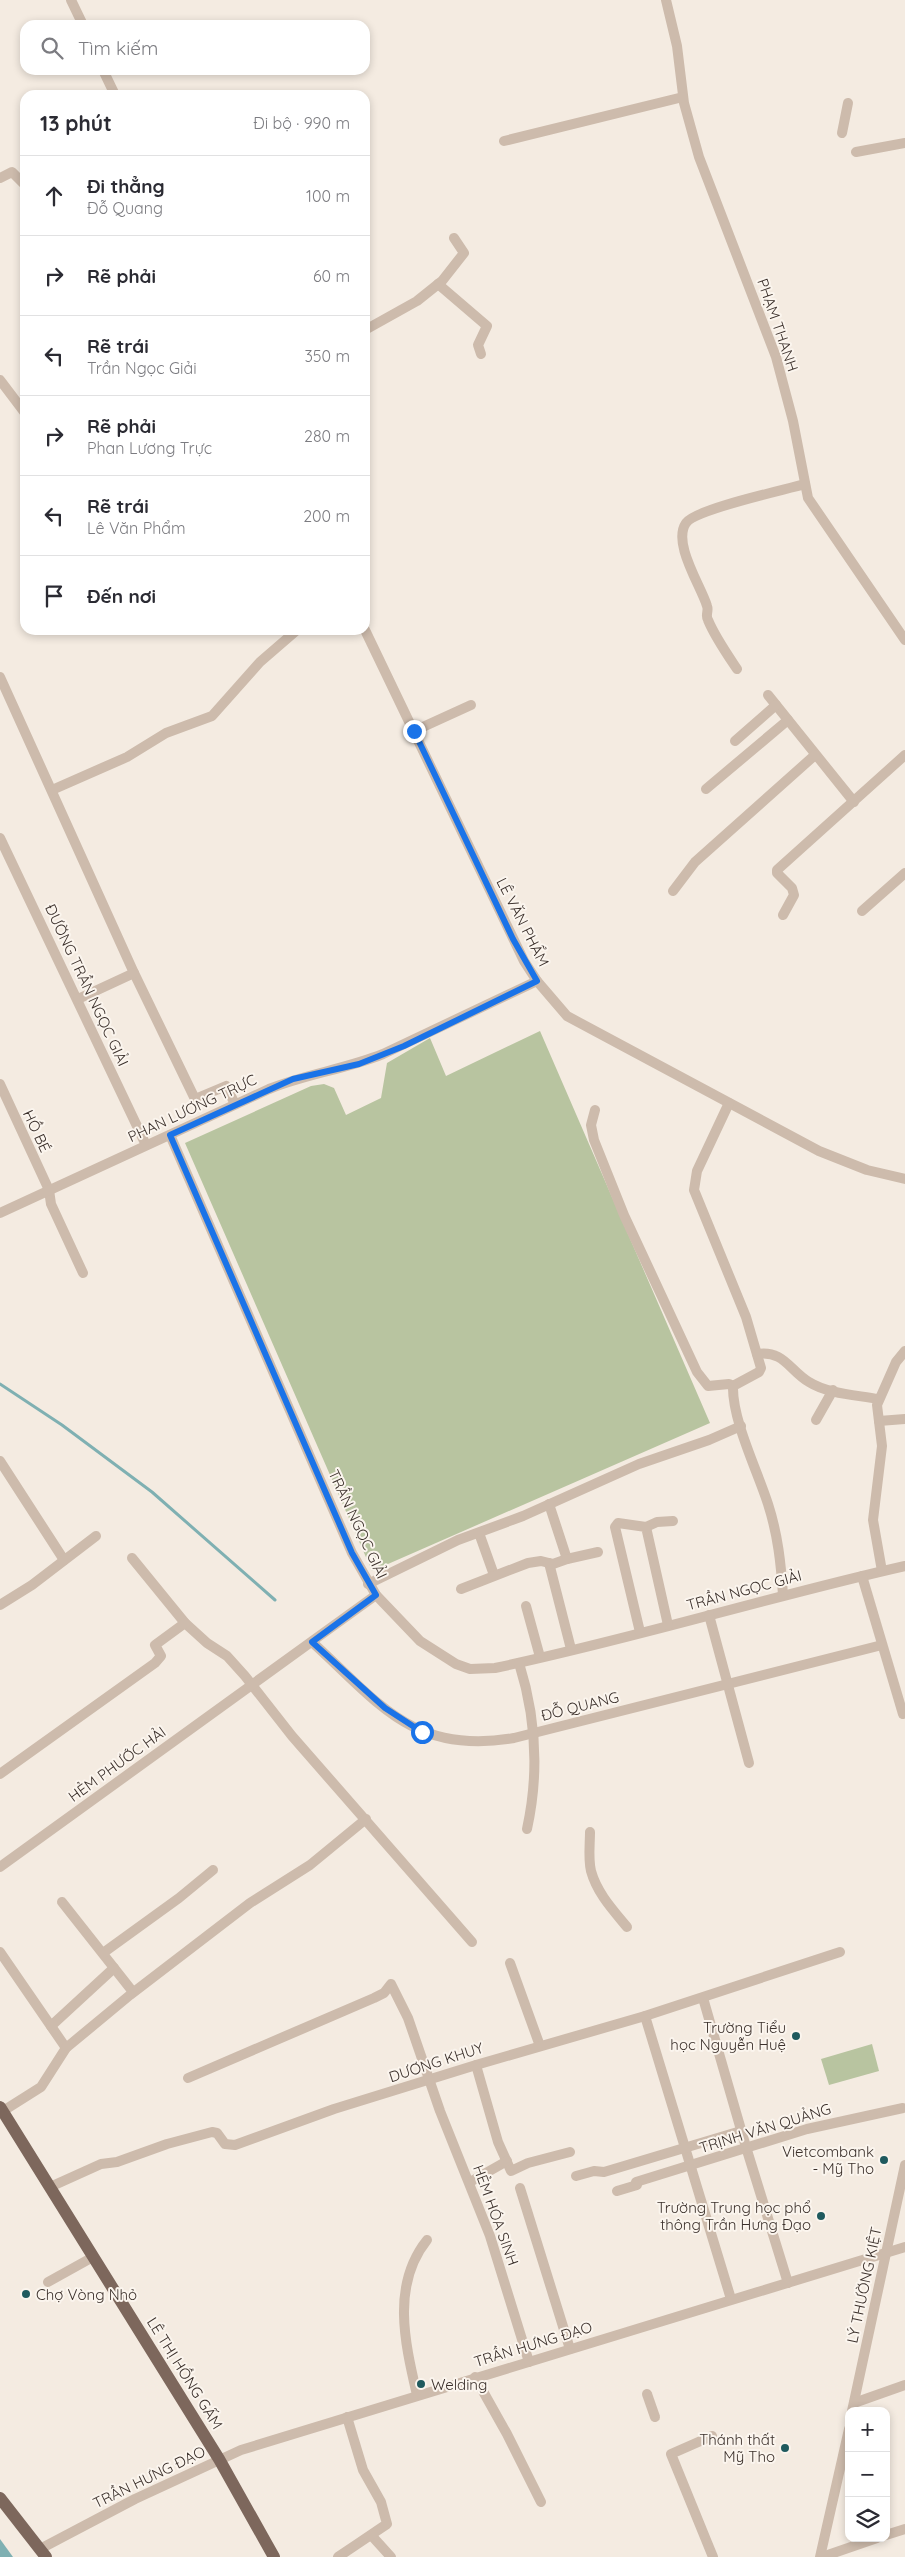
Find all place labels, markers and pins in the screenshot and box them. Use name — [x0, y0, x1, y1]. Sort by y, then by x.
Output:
place label: Trường Tiểu học Nguyễn Huệ — [670, 2018, 786, 2054]
marker: Trường Tiểu học Nguyễn Huệ — [790, 2030, 802, 2042]
place label: Vietcombank - Mỹ Tho — [782, 2142, 874, 2178]
marker: Vietcombank - Mỹ Tho — [878, 2154, 890, 2166]
place label: Trường Trung học phổ thông Trần Hưng Đạo — [657, 2198, 811, 2234]
marker: Trường Trung học phổ thông Trần Hưng Đạo — [815, 2210, 827, 2222]
place label: Chợ Vòng Nhỏ — [36, 2285, 137, 2304]
marker: Chợ Vòng Nhỏ — [20, 2288, 32, 2300]
place label: Welding — [431, 2375, 487, 2394]
marker: Welding — [415, 2378, 427, 2390]
place label: Thánh thất Mỹ Tho — [699, 2430, 775, 2466]
marker: Thánh thất Mỹ Tho — [779, 2442, 791, 2454]

